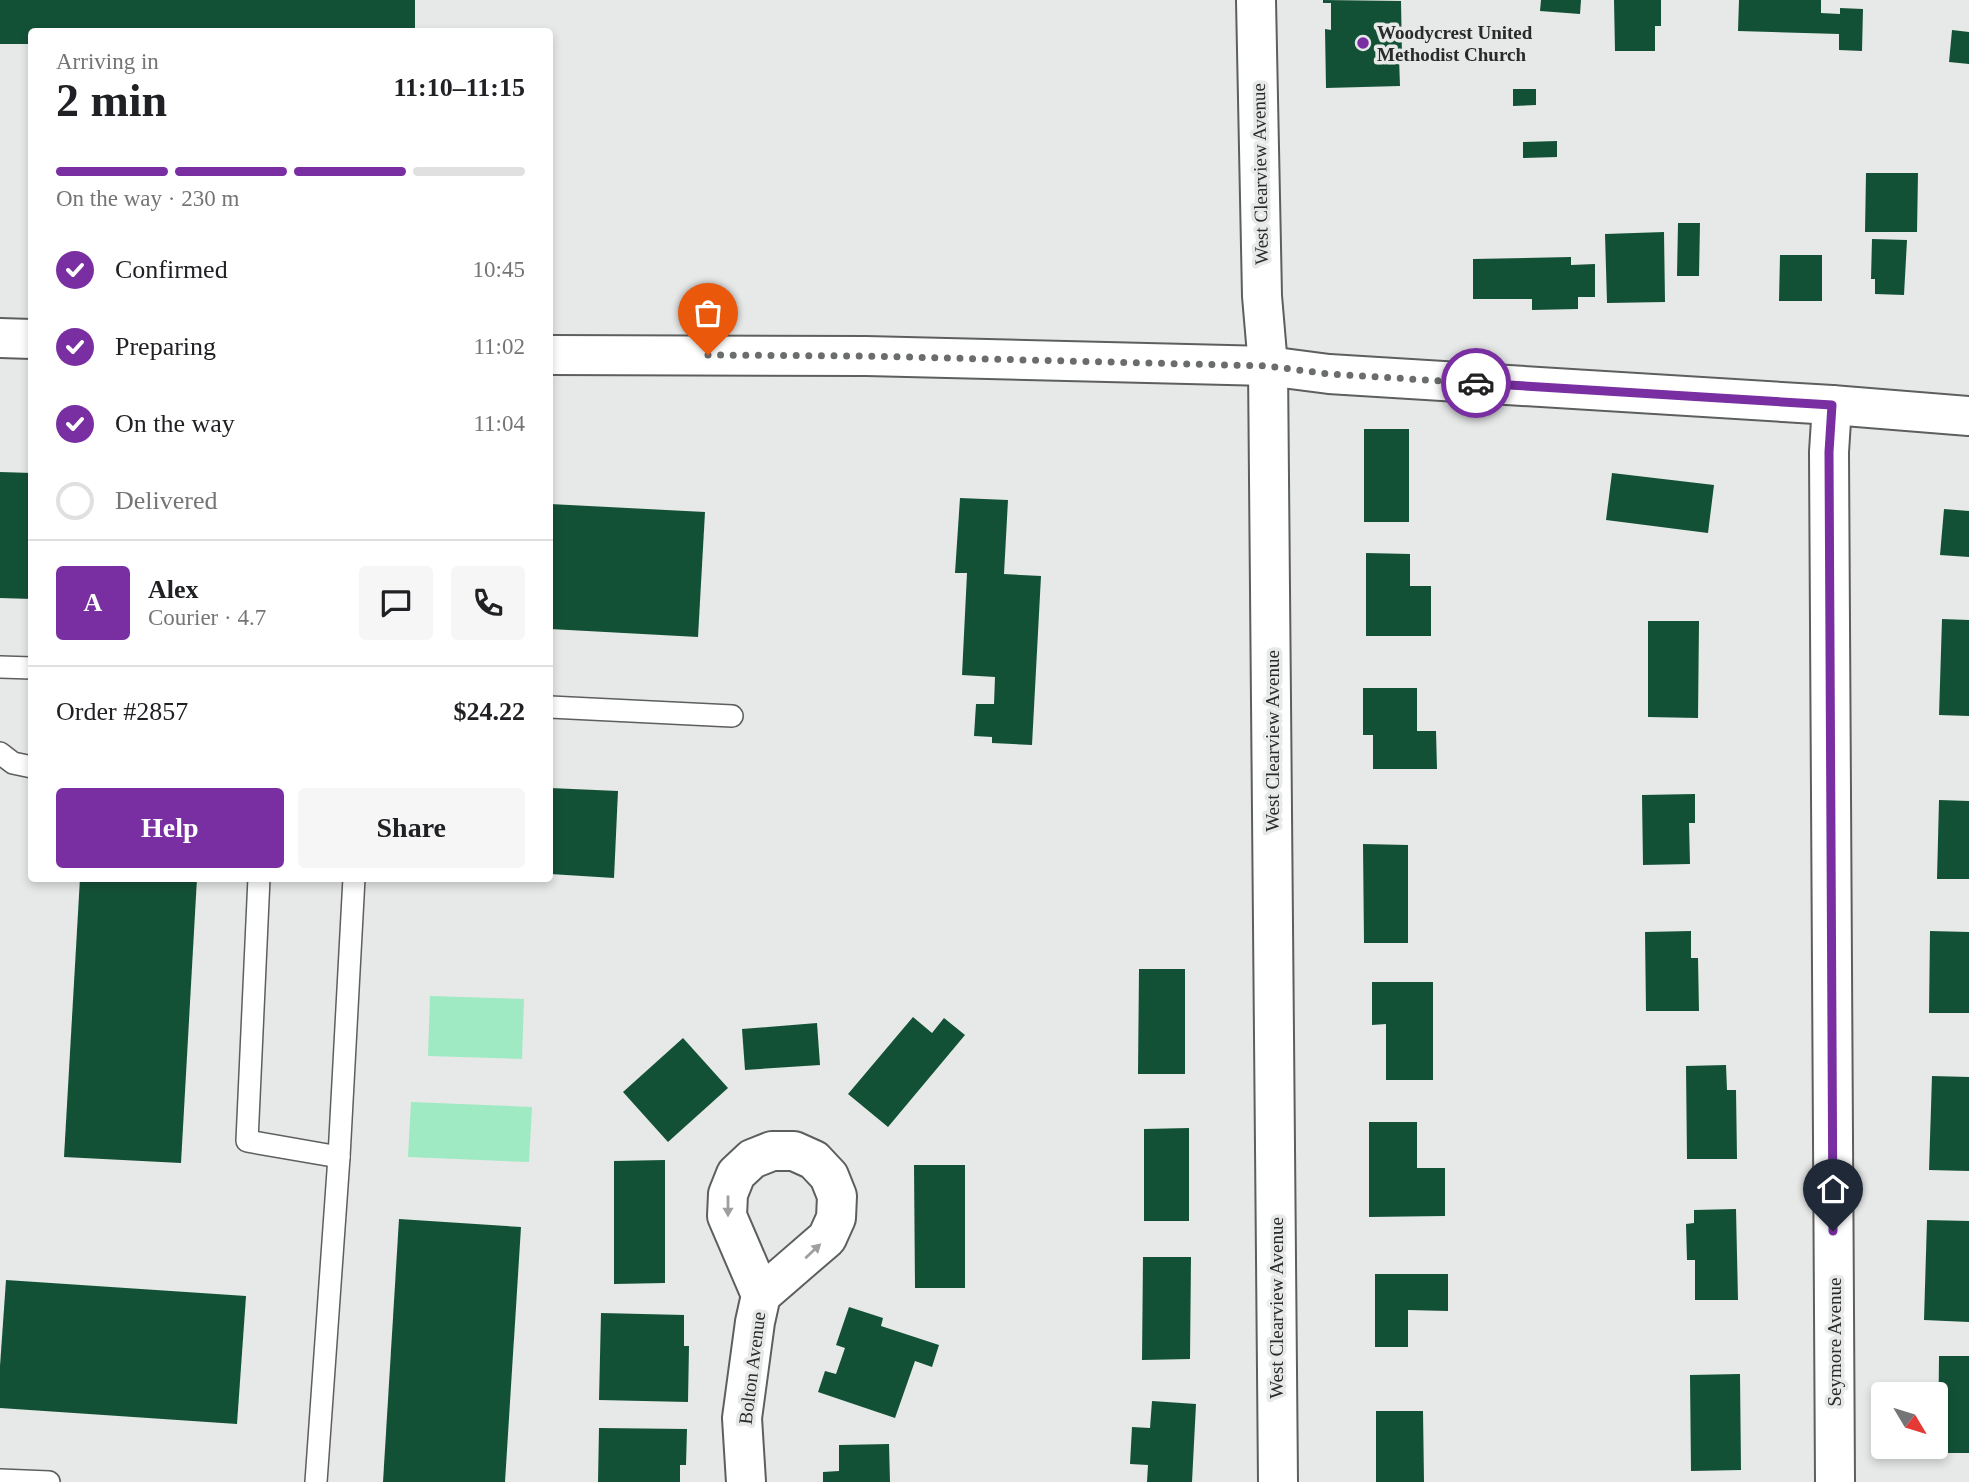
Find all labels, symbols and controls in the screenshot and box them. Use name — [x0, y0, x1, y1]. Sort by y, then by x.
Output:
place label: Woodycrest United Methodist Church — [1377, 22, 1533, 65]
marker: Woodycrest United Methodist Church — [1355, 35, 1371, 51]
text: Arriving in — [56, 49, 159, 74]
text: 11:10–11:15 — [394, 73, 525, 102]
text: 2 min — [56, 75, 167, 126]
street label: West Clearview Avenue — [1248, 83, 1272, 265]
text: On the way · 230 m — [56, 186, 239, 211]
icon: check — [56, 251, 94, 289]
text: Confirmed — [115, 255, 228, 284]
text: 10:45 — [473, 257, 525, 282]
pin — [678, 283, 738, 355]
icon: bag — [689, 294, 727, 332]
icon: check — [56, 328, 94, 366]
text: Preparing — [115, 332, 216, 361]
text: 11:02 — [473, 334, 525, 359]
courier — [1441, 348, 1511, 418]
icon: car — [1457, 364, 1495, 402]
icon: check — [56, 405, 94, 443]
text: On the way — [115, 409, 235, 438]
text: 11:04 — [473, 411, 525, 436]
text: Delivered — [115, 486, 218, 515]
button: chat — [359, 566, 433, 640]
button: phone — [451, 566, 525, 640]
text: Alex — [148, 575, 199, 604]
text: A — [84, 588, 102, 617]
text: Courier · 4.7 — [148, 605, 266, 630]
street label: West Clearview Avenue — [1262, 650, 1283, 832]
text: Order #2857 — [56, 697, 188, 726]
text: $24.22 — [454, 697, 525, 726]
button: Help — [56, 788, 284, 868]
button: Share — [298, 788, 525, 868]
pin — [1803, 1159, 1863, 1231]
icon: home — [1814, 1170, 1852, 1208]
one-way arrow — [722, 1195, 734, 1217]
street label: West Clearview Avenue — [1266, 1217, 1287, 1399]
one-way arrow — [805, 1243, 822, 1260]
street label: Seymore Avenue — [1824, 1278, 1845, 1406]
street label: Bolton Avenue — [735, 1311, 769, 1425]
north arrow — [1871, 1382, 1948, 1460]
map controls — [1871, 1382, 1948, 1459]

